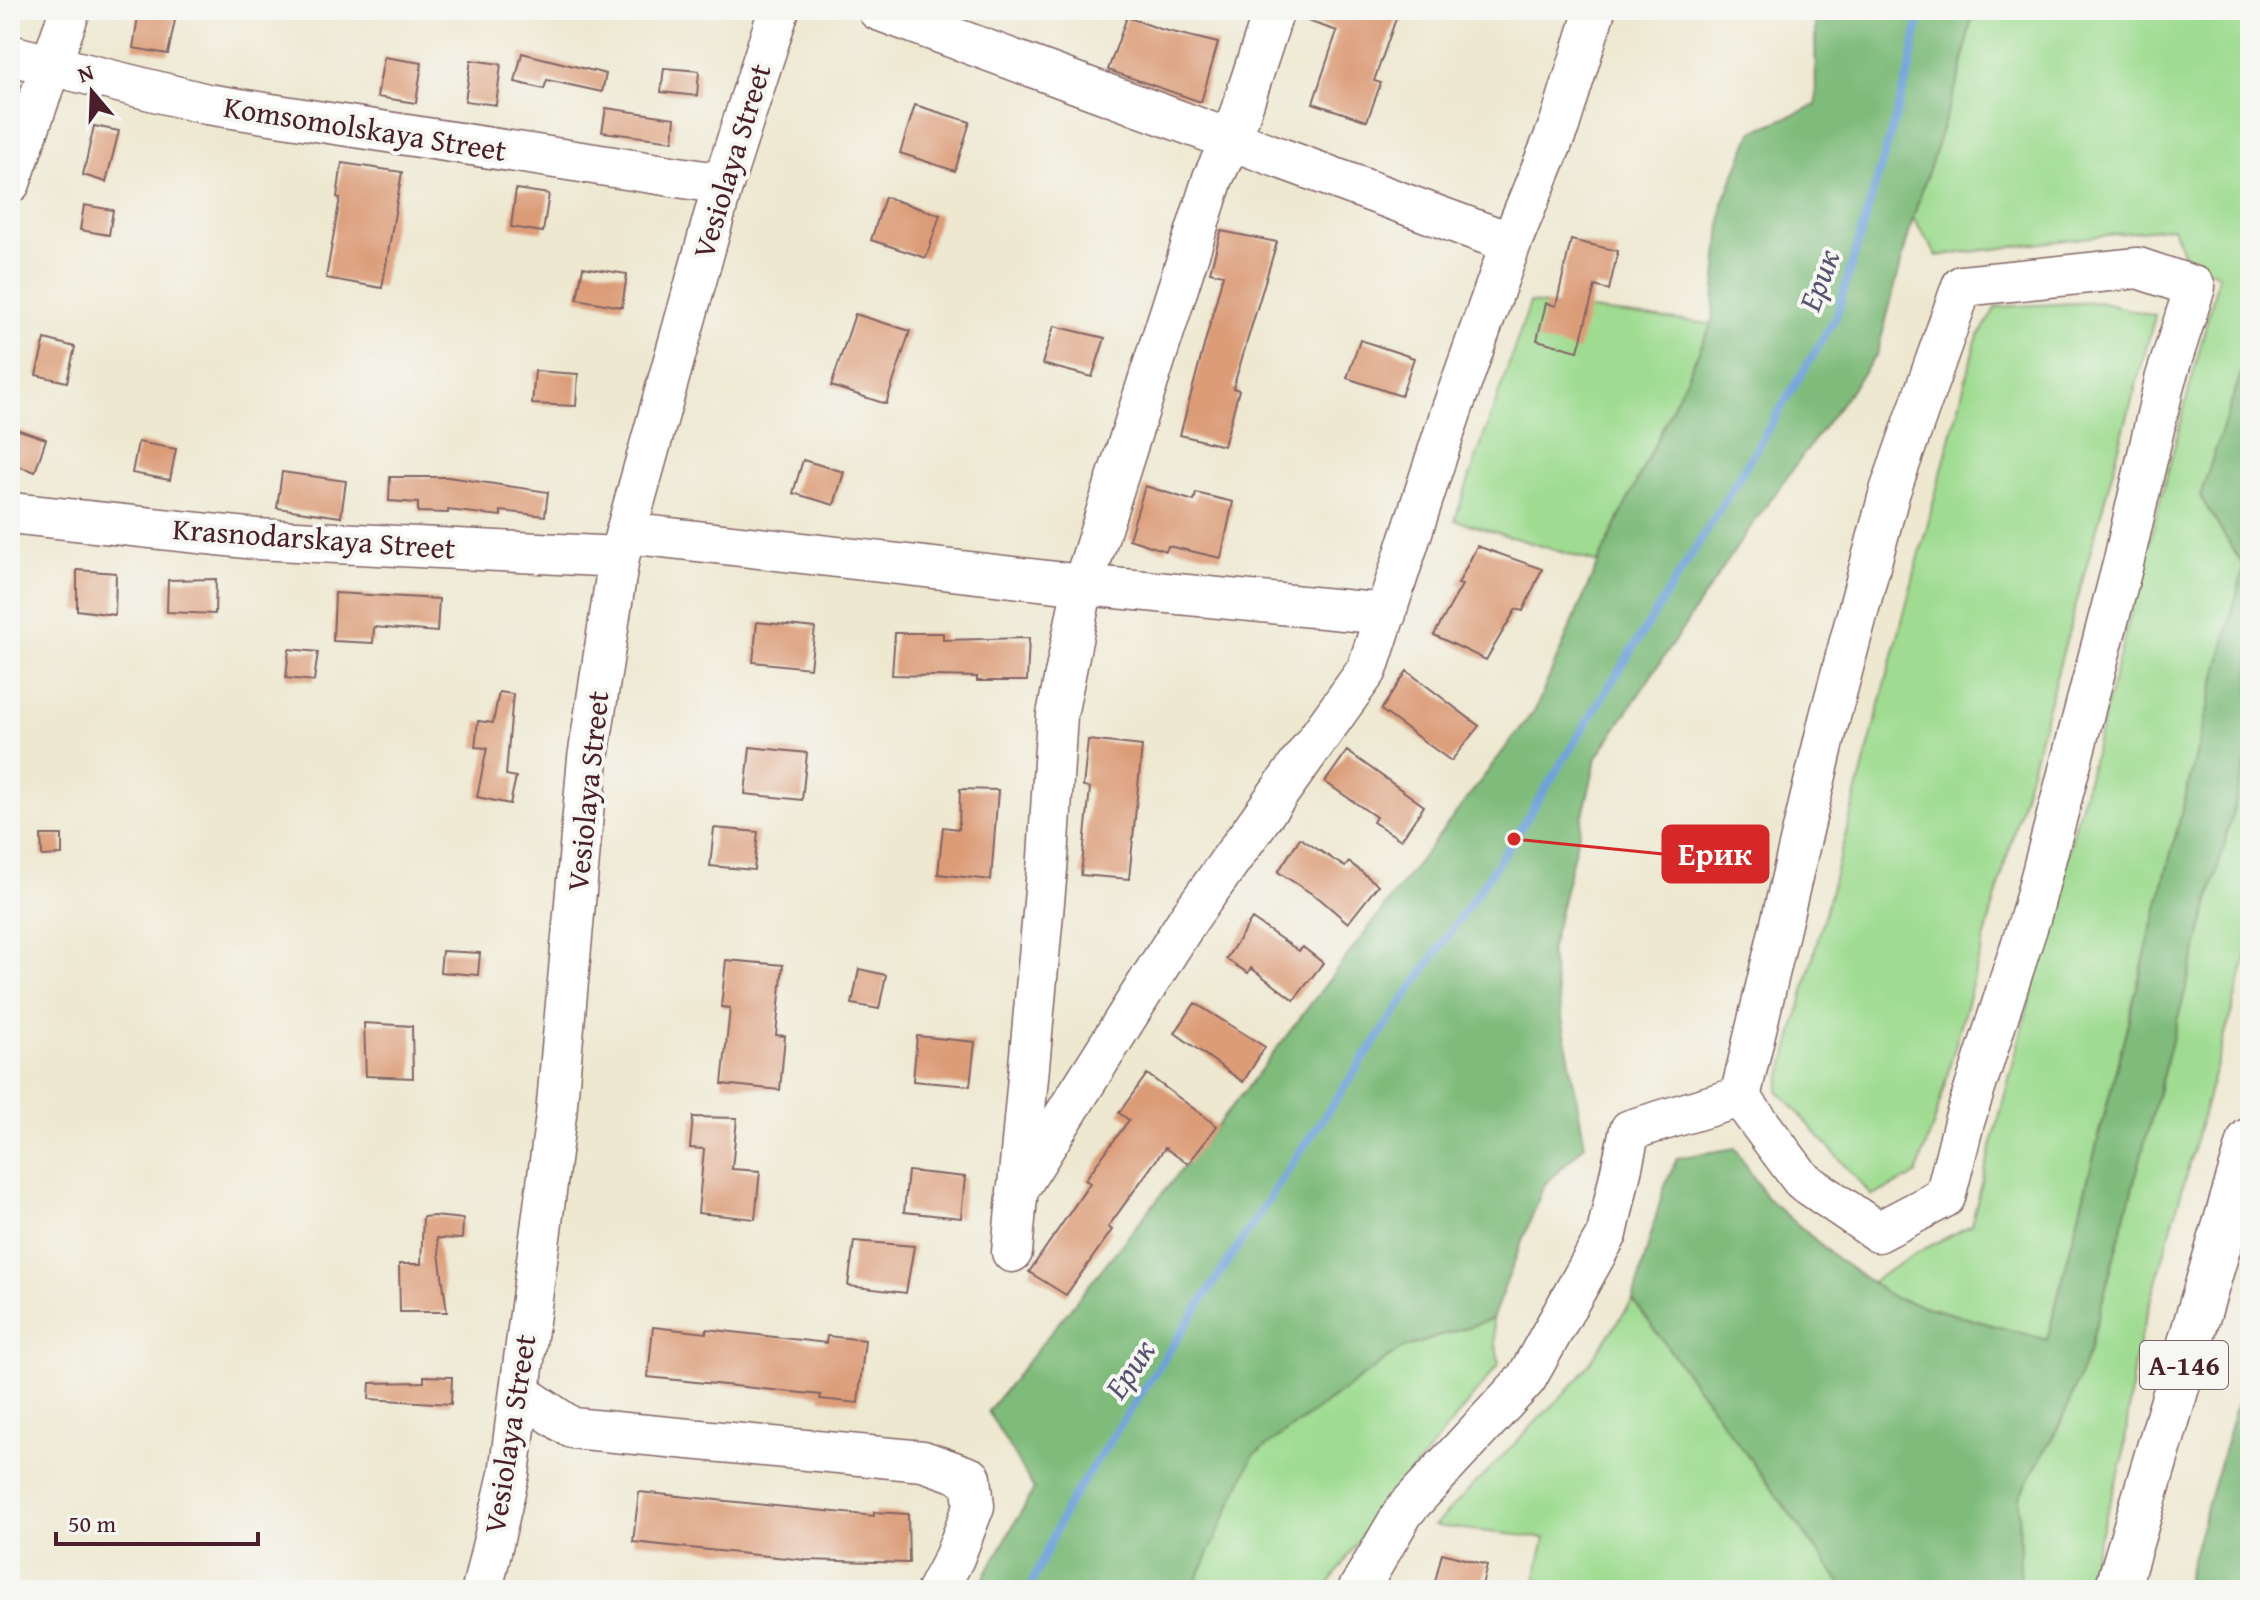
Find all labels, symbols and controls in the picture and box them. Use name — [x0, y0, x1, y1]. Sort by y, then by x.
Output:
north arrow — [52, 52, 132, 132]
text: N — [73, 55, 98, 91]
street label: Vesiolaya Street — [681, 58, 782, 263]
street label: Komsomolskaya Street — [221, 84, 510, 172]
water label: Ерик — [1785, 242, 1851, 318]
street label: Krasnodarskaya Street — [171, 506, 457, 570]
street label: Vesiolaya Street — [555, 688, 619, 893]
callout: Ерик — [1663, 826, 1768, 882]
text: Ерик — [1678, 830, 1753, 877]
water label: Ерик — [1092, 1329, 1167, 1409]
street label: Vesiolaya Street — [472, 1331, 547, 1537]
road number: А-146 — [2140, 1341, 2228, 1389]
scale bar — [56, 1496, 258, 1546]
text: 50 m — [68, 1506, 116, 1541]

